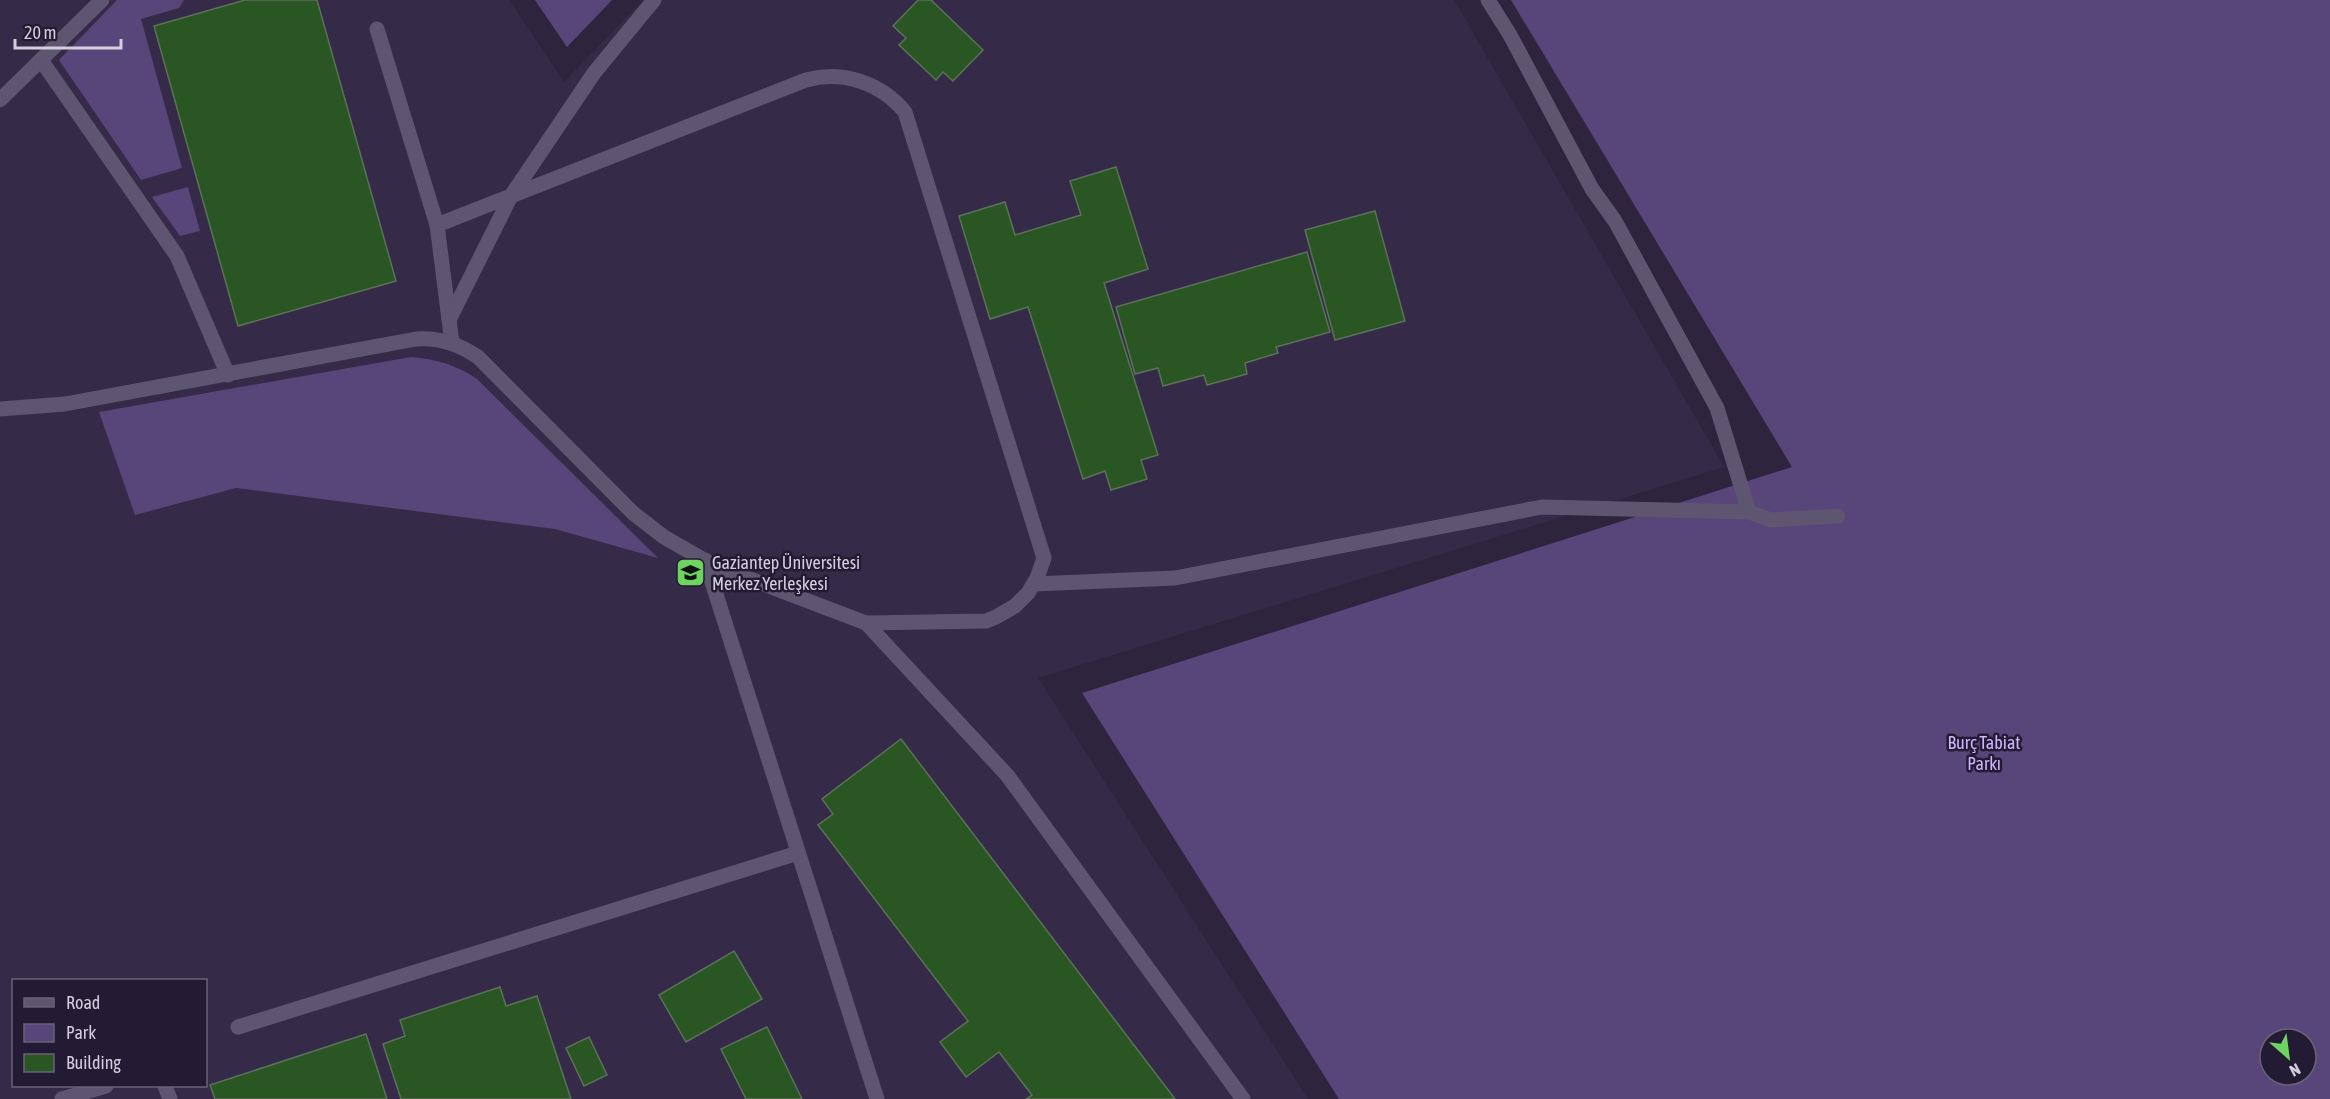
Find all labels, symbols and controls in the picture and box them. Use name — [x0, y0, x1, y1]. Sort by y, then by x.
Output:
scale bar — [15, 12, 122, 50]
text: 20 m — [24, 22, 56, 43]
place label: Gaziantep Üniversitesi Merkez Yerleşkesi — [712, 552, 860, 594]
school or university icon: Gaziantep Üniversitesi Merkez Yerleşkesi — [675, 557, 707, 589]
park label: Burç Tabiat Parkı — [1948, 732, 2020, 774]
legend — [12, 979, 207, 1087]
text: Road — [66, 992, 100, 1013]
text: Park — [66, 1022, 96, 1043]
north arrow — [2258, 1027, 2318, 1087]
text: Building — [66, 1052, 121, 1073]
text: N — [2287, 1060, 2303, 1080]

